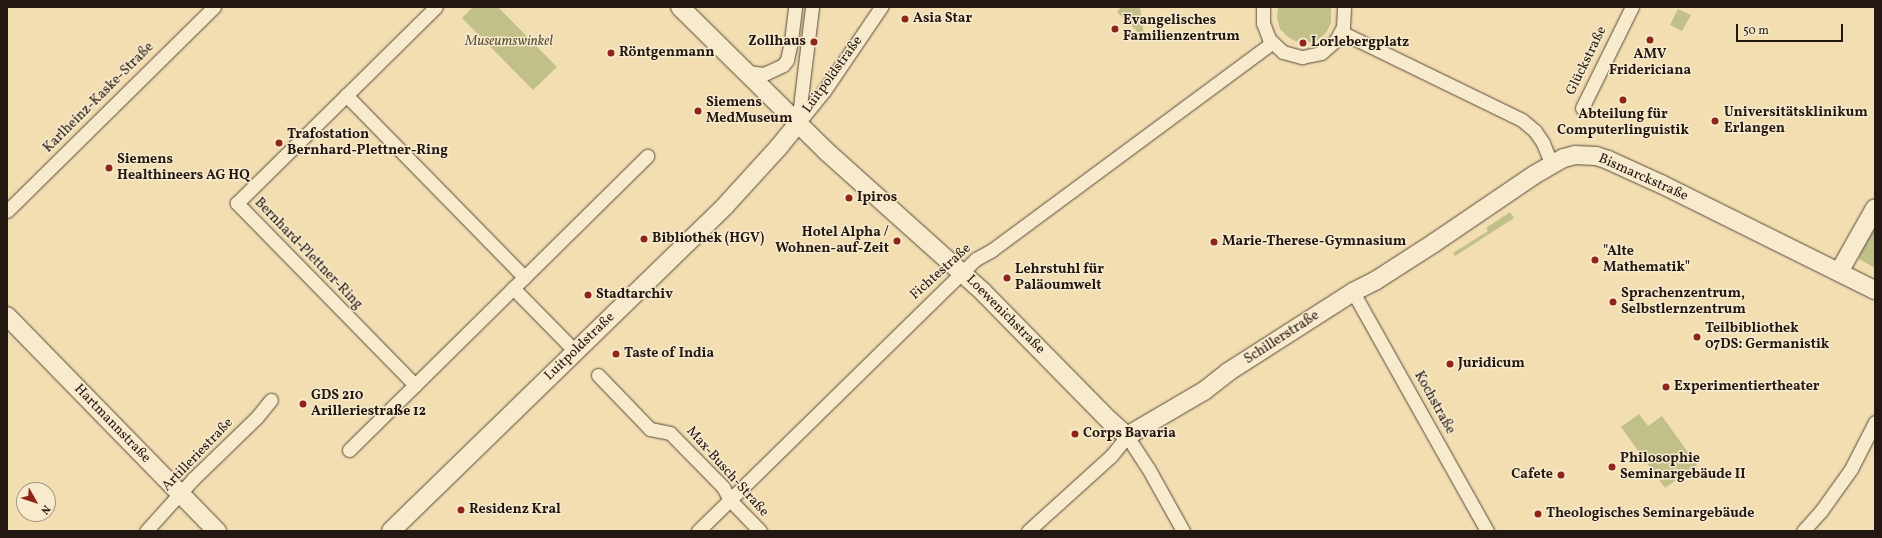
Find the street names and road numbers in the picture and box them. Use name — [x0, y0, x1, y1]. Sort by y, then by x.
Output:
street label: Glückstraße — [1563, 24, 1611, 98]
street label: Luitpoldstraße — [799, 33, 867, 117]
street label: Karlheinz-Kaske-Straße — [40, 39, 158, 157]
street label: Bismarckstraße — [1596, 151, 1690, 205]
street label: Bernhard-Plettner-Ring — [250, 195, 366, 313]
street label: Fichtestraße — [907, 240, 975, 304]
street label: Loewenichstraße — [962, 272, 1048, 358]
street label: Schillerstraße — [1241, 308, 1323, 368]
street label: Luitpoldstraße — [541, 309, 619, 385]
street label: Kochstraße — [1410, 369, 1458, 437]
street label: Hartmannstraße — [70, 381, 154, 467]
street label: Artilleriestraße — [159, 415, 237, 495]
street label: Max-Busch-Straße — [682, 423, 772, 521]

